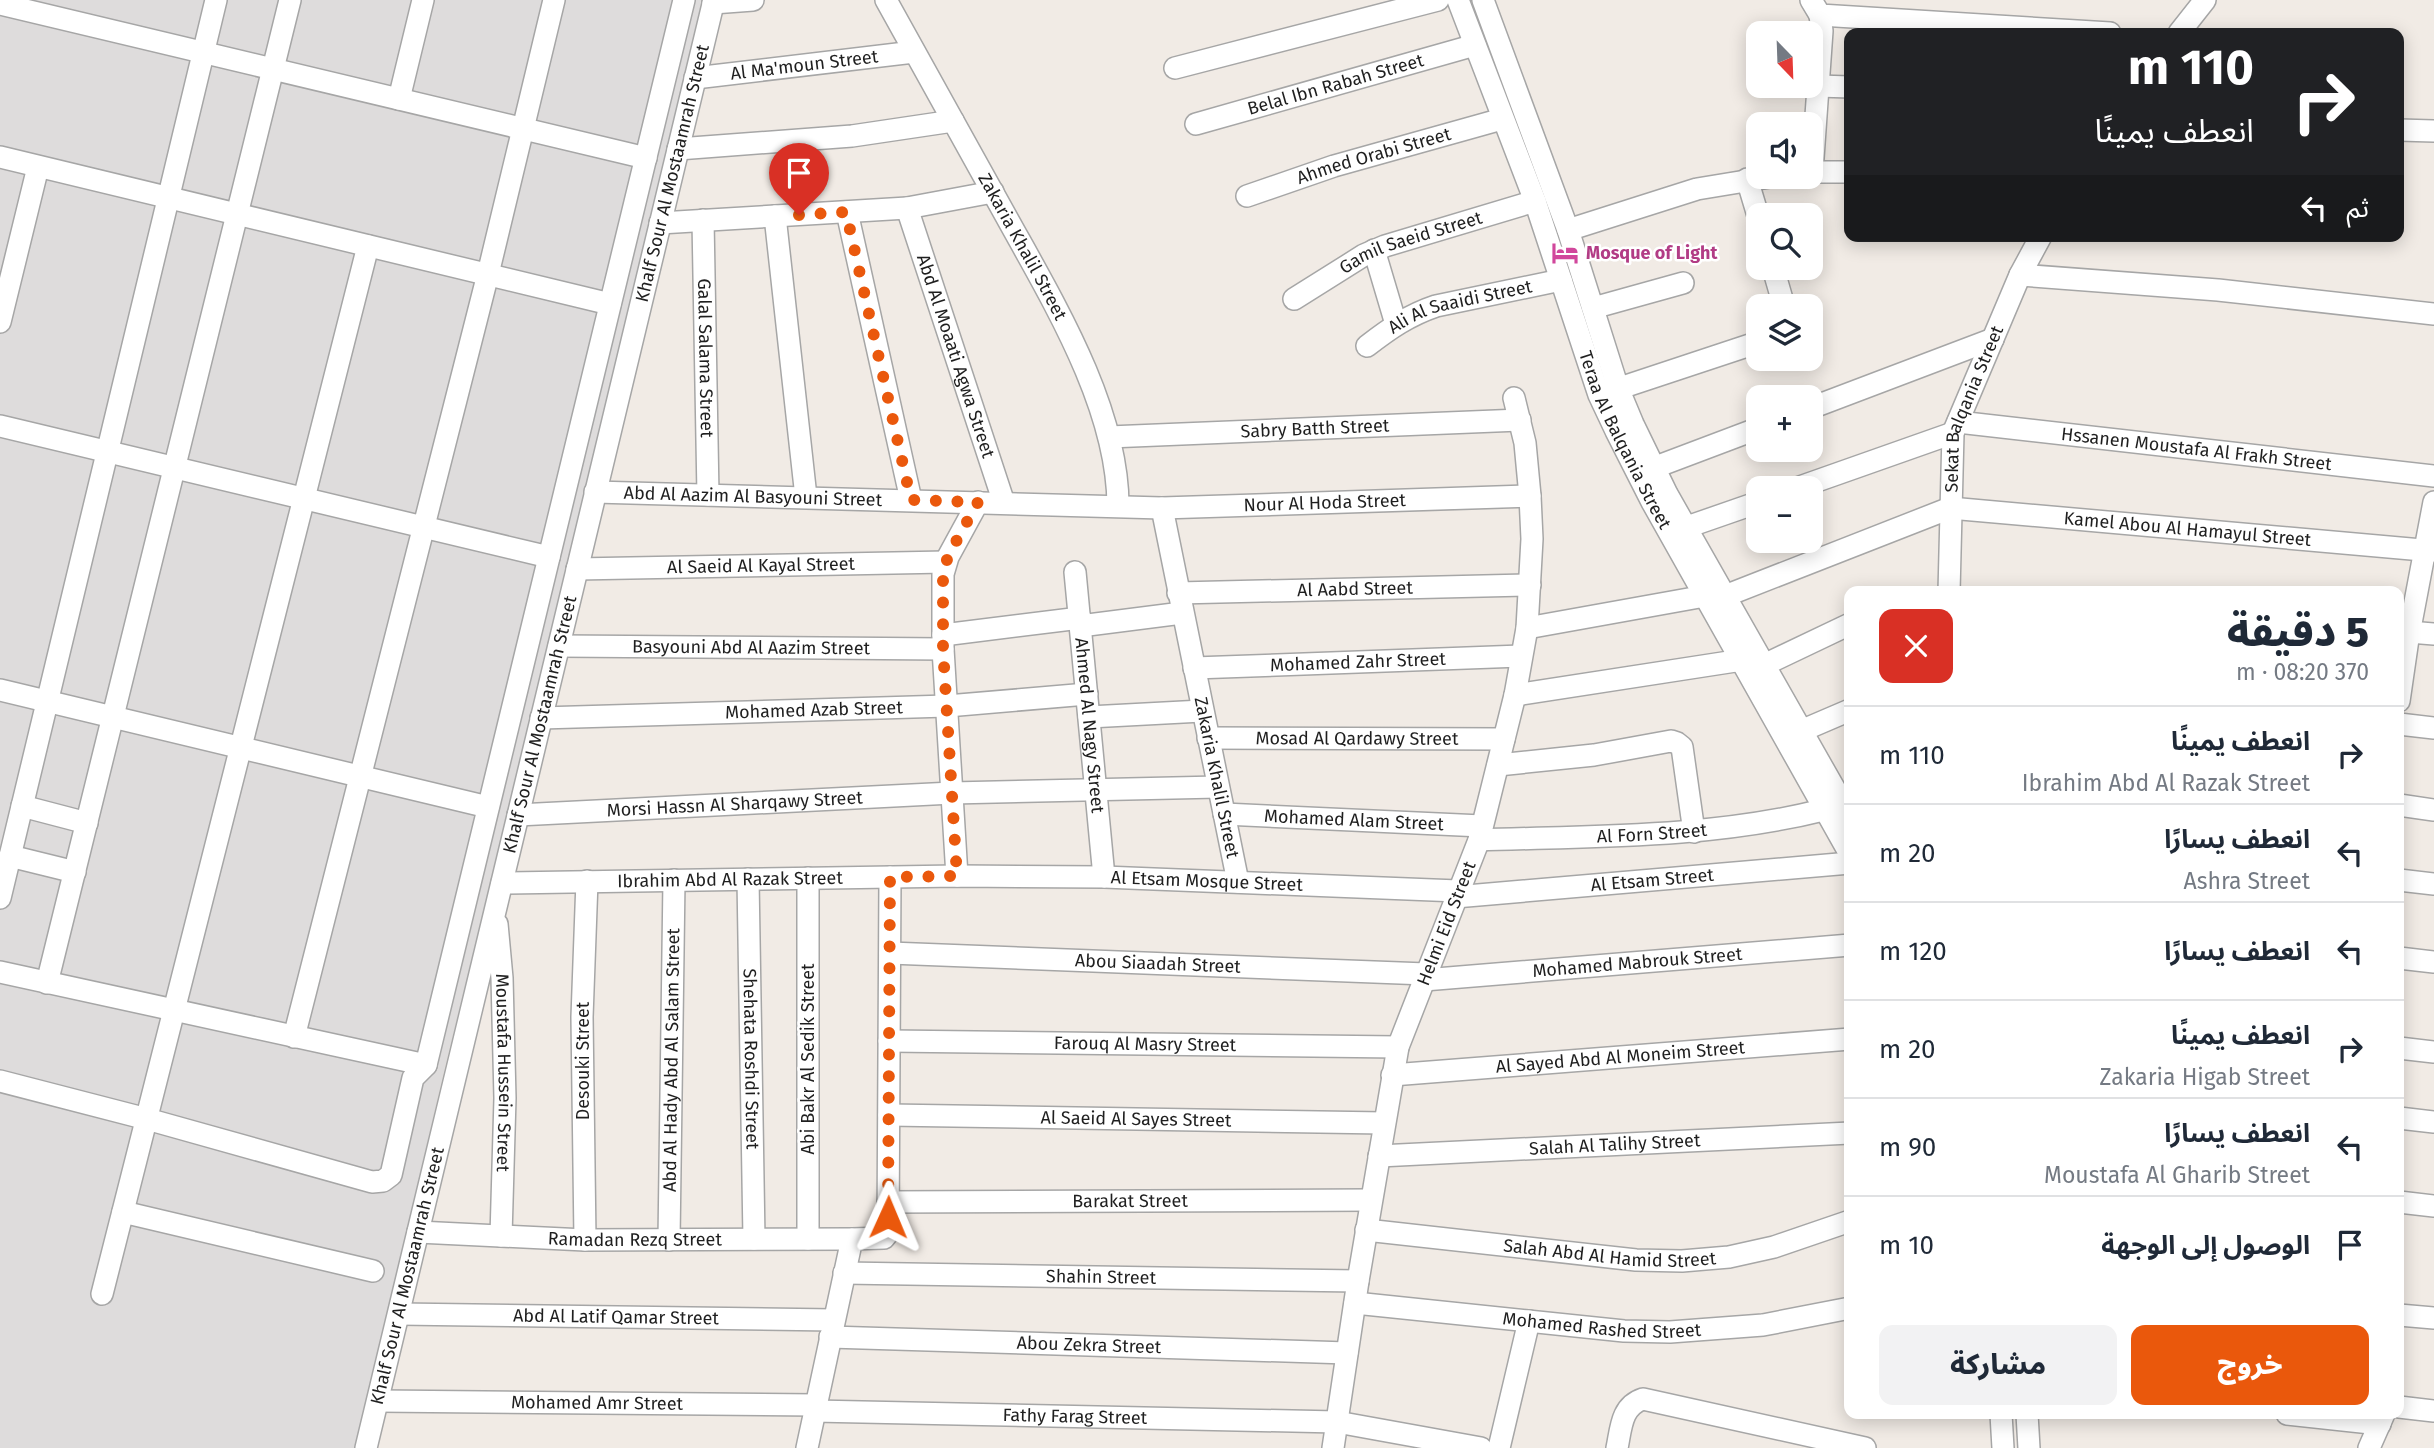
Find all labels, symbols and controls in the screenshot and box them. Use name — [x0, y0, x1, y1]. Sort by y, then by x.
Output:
north arrow — [1746, 21, 1824, 98]
map controls — [1746, 21, 1823, 553]
text: 110 m — [2128, 38, 2254, 97]
street label: Khalf Sour Al Mostaamrah Street — [631, 42, 714, 304]
street label: Al Ma'moun Street — [729, 45, 880, 85]
street label: Belal Ibn Rabah Street — [1245, 49, 1427, 120]
icon: right — [2278, 56, 2369, 147]
button: sound — [1746, 112, 1823, 189]
text: انعطف يمينًا — [2094, 112, 2254, 150]
street label: Ahmed Orabi Street — [1294, 123, 1454, 189]
pin — [769, 143, 829, 215]
icon: arrive — [780, 154, 818, 192]
street label: Zakaria Khalil Street — [973, 169, 1072, 324]
icon: left — [2295, 189, 2333, 227]
text: ثم — [2347, 193, 2369, 224]
button: search — [1746, 203, 1823, 280]
street label: Gamil Saeid Street — [1335, 206, 1485, 279]
hotel icon: Mosque of Light — [1550, 238, 1580, 268]
place label: Mosque of Light — [1586, 242, 1718, 264]
street label: Abd Al Moaati Agwa Street — [912, 252, 1000, 461]
street label: Ali Al Saaidi Street — [1384, 275, 1534, 339]
street label: Galal Salama Street — [693, 278, 718, 438]
button: layers — [1746, 294, 1823, 371]
street label: Sekat Balqania Street — [1941, 322, 2008, 493]
street label: Teraa Al Balqania Street — [1574, 348, 1676, 533]
button: + — [1746, 385, 1823, 462]
street label: Sabry Batth Street — [1240, 414, 1390, 443]
street label: Hssanen Moustafa Al Frakh Street — [2060, 423, 2333, 475]
button: − — [1746, 476, 1823, 553]
street label: Abd Al Aazim Al Basyouni Street — [623, 482, 883, 511]
street label: Nour Al Hoda Street — [1243, 489, 1407, 516]
street label: Kamel Abou Al Hamayul Street — [2063, 507, 2312, 551]
street label: Al Saeid Al Kayal Street — [667, 553, 856, 578]
street label: Al Aabd Street — [1297, 577, 1414, 601]
street label: Khalf Sour Al Mostaamrah Street — [498, 593, 582, 856]
text: 5 دقيقة — [2227, 607, 2369, 657]
button: close — [1879, 609, 1953, 683]
street label: Basyouni Abd Al Aazim Street — [632, 636, 871, 659]
street label: Ahmed Al Nagy Street — [1070, 637, 1109, 814]
street label: Mohamed Zahr Street — [1270, 648, 1447, 676]
text: 370 m · 08:20 — [2236, 658, 2369, 686]
street label: Zakaria Khalil Street — [1190, 695, 1244, 861]
street label: Mohamed Azab Street — [725, 696, 904, 724]
text: انعطف يمينًا — [2171, 726, 2310, 757]
street label: Mosad Al Qardawy Street — [1256, 727, 1459, 750]
icon: right — [2331, 736, 2369, 774]
text: 110 m — [1879, 740, 1945, 771]
text: Ibrahim Abd Al Razak Street — [2022, 769, 2310, 797]
street label: Morsi Hassn Al Sharqawy Street — [606, 787, 864, 821]
street label: Mohamed Alam Street — [1263, 805, 1445, 835]
street label: Al Forn Street — [1596, 819, 1708, 848]
text: انعطف يسارًا — [2164, 824, 2310, 855]
icon: left — [2331, 834, 2369, 872]
text: 20 m — [1879, 838, 1936, 869]
street label: Helmi Eid Street — [1412, 858, 1481, 989]
street label: Al Etsam Street — [1590, 864, 1715, 896]
street label: Al Etsam Mosque Street — [1110, 866, 1304, 896]
street label: Ibrahim Abd Al Razak Street — [617, 867, 844, 892]
text: Ashra Street — [2184, 867, 2310, 895]
street label: Abd Al Hady Abd Al Salam Street — [659, 927, 684, 1192]
icon: left — [2331, 932, 2369, 970]
text: 120 m — [1879, 936, 1947, 967]
text: انعطف يسارًا — [2164, 936, 2310, 967]
street label: Mohamed Mabrouk Street — [1531, 943, 1744, 982]
street label: Abou Siaadah Street — [1074, 949, 1242, 978]
street label: Abi Bakr Al Sedik Street — [797, 963, 819, 1155]
street label: Shehata Roshdi Street — [738, 968, 764, 1150]
street label: Moustafa Hussein Street — [491, 973, 516, 1173]
street label: Desouki Street — [572, 1001, 594, 1120]
text: انعطف يمينًا — [2171, 1020, 2310, 1051]
icon: right — [2331, 1030, 2369, 1068]
street label: Farouq Al Masry Street — [1054, 1032, 1237, 1056]
text: 20 m — [1879, 1034, 1936, 1065]
street label: Al Sayed Abd Al Moneim Street — [1495, 1036, 1746, 1078]
text: Zakaria Higab Street — [2100, 1063, 2310, 1091]
street label: Al Saeid Al Sayes Street — [1040, 1106, 1232, 1132]
text: انعطف يسارًا — [2164, 1118, 2310, 1149]
icon: left — [2331, 1128, 2369, 1166]
street label: Salah Al Talihy Street — [1529, 1129, 1701, 1160]
text: 90 m — [1879, 1132, 1936, 1163]
street label: Khalf Sour Al Mostaamrah Street — [366, 1144, 449, 1407]
text: Moustafa Al Gharib Street — [2044, 1161, 2310, 1189]
position arrow — [851, 1180, 925, 1254]
street label: Barakat Street — [1072, 1190, 1188, 1212]
icon: arrive — [2331, 1226, 2369, 1264]
street label: Ramadan Rezq Street — [547, 1227, 722, 1251]
text: 10 m — [1879, 1230, 1934, 1261]
text: الوصول إلى الوجهة — [2101, 1230, 2310, 1261]
street label: Salah Abd Al Hamid Street — [1502, 1234, 1717, 1272]
street label: Shahin Street — [1046, 1265, 1157, 1289]
street label: Abd Al Latif Qamar Street — [513, 1305, 720, 1329]
street label: Mohamed Rashed Street — [1501, 1307, 1702, 1343]
button: مشاركة — [1879, 1325, 2117, 1405]
button: خروج — [2131, 1325, 2369, 1405]
street label: Abou Zekra Street — [1016, 1332, 1162, 1358]
street label: Mohamed Amr Street — [511, 1391, 684, 1415]
street label: Fathy Farag Street — [1002, 1404, 1148, 1429]

